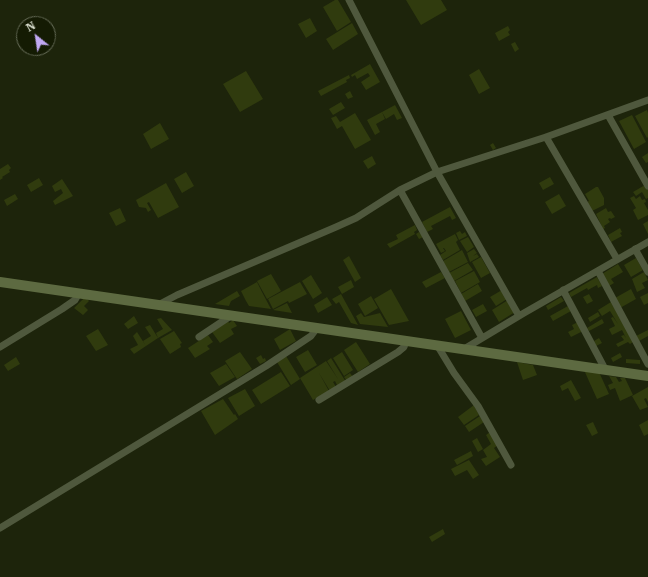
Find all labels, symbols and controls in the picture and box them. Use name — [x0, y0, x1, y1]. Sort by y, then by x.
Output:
north arrow — [16, 16, 56, 56]
text: N — [23, 18, 38, 35]

